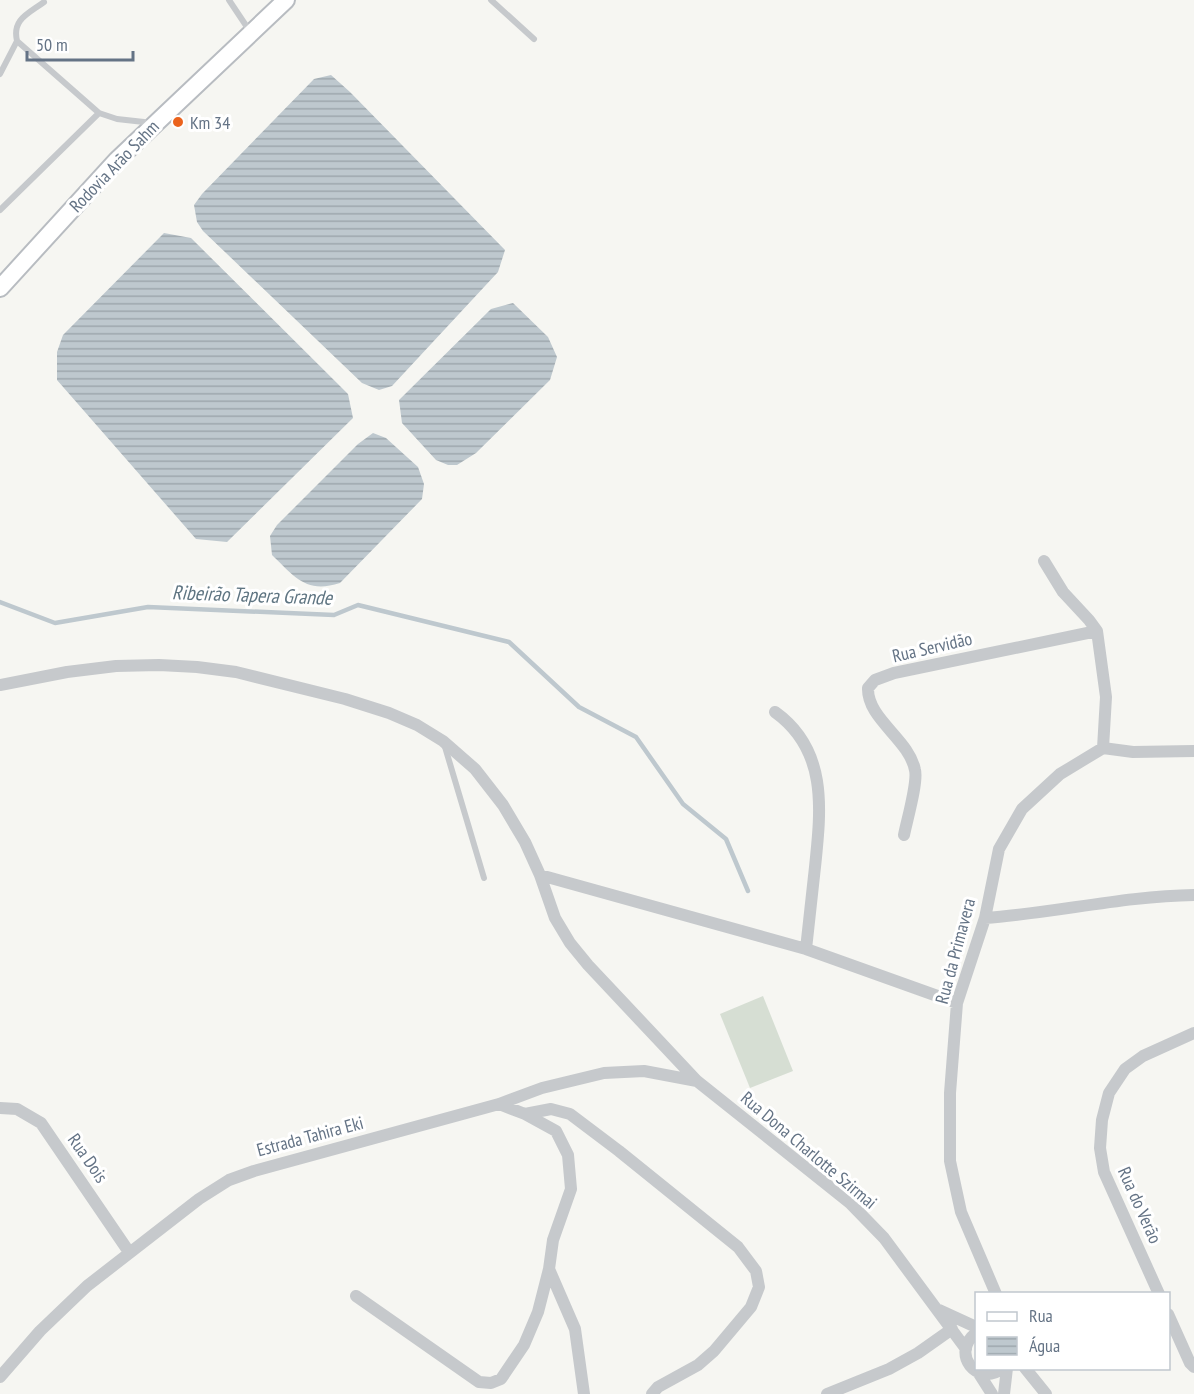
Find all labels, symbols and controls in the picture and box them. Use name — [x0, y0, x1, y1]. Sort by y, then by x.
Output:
scale bar — [27, 24, 134, 62]
text: 50 m — [36, 33, 68, 56]
place label: Km 34 — [190, 111, 230, 134]
street label: Rodovia Arão Sahm — [64, 115, 164, 217]
marker: Km 34 — [171, 115, 185, 129]
water label: Ribeirão Tapera Grande — [172, 579, 334, 611]
street label: Rua Servidão — [890, 627, 974, 667]
street label: Rua da Primavera — [930, 896, 980, 1006]
street label: Rua Dona Charlotte Szirmai — [736, 1086, 882, 1214]
street label: Estrada Tahira Eki — [254, 1111, 366, 1161]
street label: Rua Dois — [63, 1129, 113, 1187]
street label: Rua do Verão — [1113, 1163, 1167, 1247]
legend — [975, 1292, 1170, 1370]
text: Rua — [1029, 1304, 1053, 1327]
text: Água — [1029, 1334, 1060, 1357]

